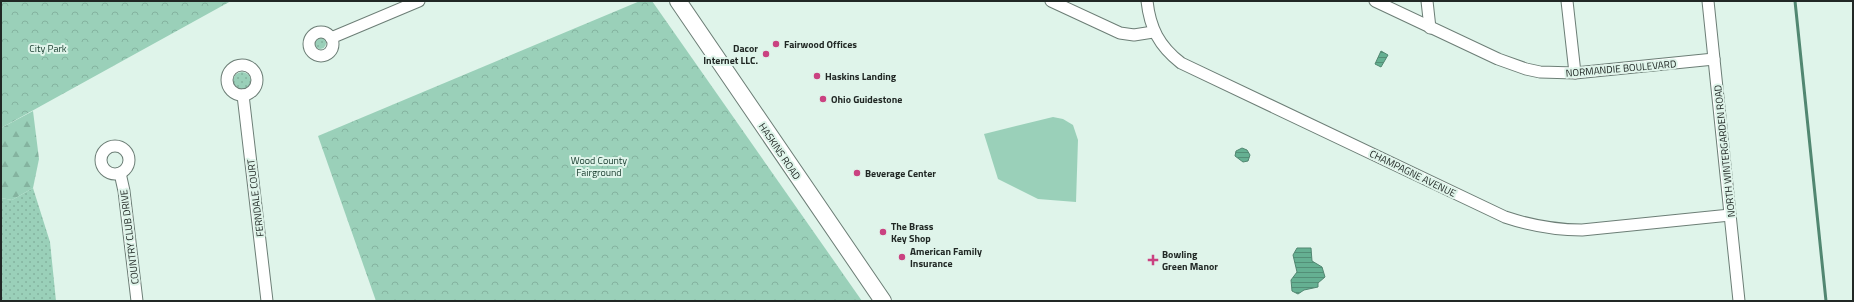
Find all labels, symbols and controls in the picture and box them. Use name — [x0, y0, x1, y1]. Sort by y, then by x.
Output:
place label: Fairwood Offices — [784, 37, 857, 52]
marker: Fairwood Offices — [771, 39, 781, 49]
park label: City Park — [29, 41, 67, 56]
place label: Dacor Internet LLC. — [703, 41, 758, 68]
marker: Dacor Internet LLC. — [761, 49, 771, 59]
street label: NORMANDIE BOULEVARD — [1565, 56, 1677, 81]
place label: Haskins Landing — [825, 69, 897, 84]
marker: Haskins Landing — [812, 71, 822, 81]
street label: NORTH WINTERGARDEN ROAD — [1710, 84, 1739, 218]
place label: Ohio Guidestone — [831, 92, 902, 107]
marker: Ohio Guidestone — [818, 94, 828, 104]
street label: HASKINS ROAD — [755, 120, 804, 183]
street label: CHAMPAGNE AVENUE — [1367, 146, 1459, 201]
park label: Wood County Fairground — [571, 153, 627, 180]
street label: FERNDALE COURT — [243, 157, 268, 238]
place label: Beverage Center — [865, 166, 936, 181]
marker: Beverage Center — [852, 168, 862, 178]
street label: COUNTRY CLUB DRIVE — [116, 188, 143, 285]
place label: The Brass Key Shop — [891, 219, 934, 246]
marker: The Brass Key Shop — [878, 227, 888, 237]
place label: American Family Insurance — [910, 244, 982, 271]
place label: Bowling Green Manor — [1162, 247, 1218, 274]
marker: American Family Insurance — [897, 252, 907, 262]
marker: Bowling Green Manor — [1147, 254, 1159, 266]

